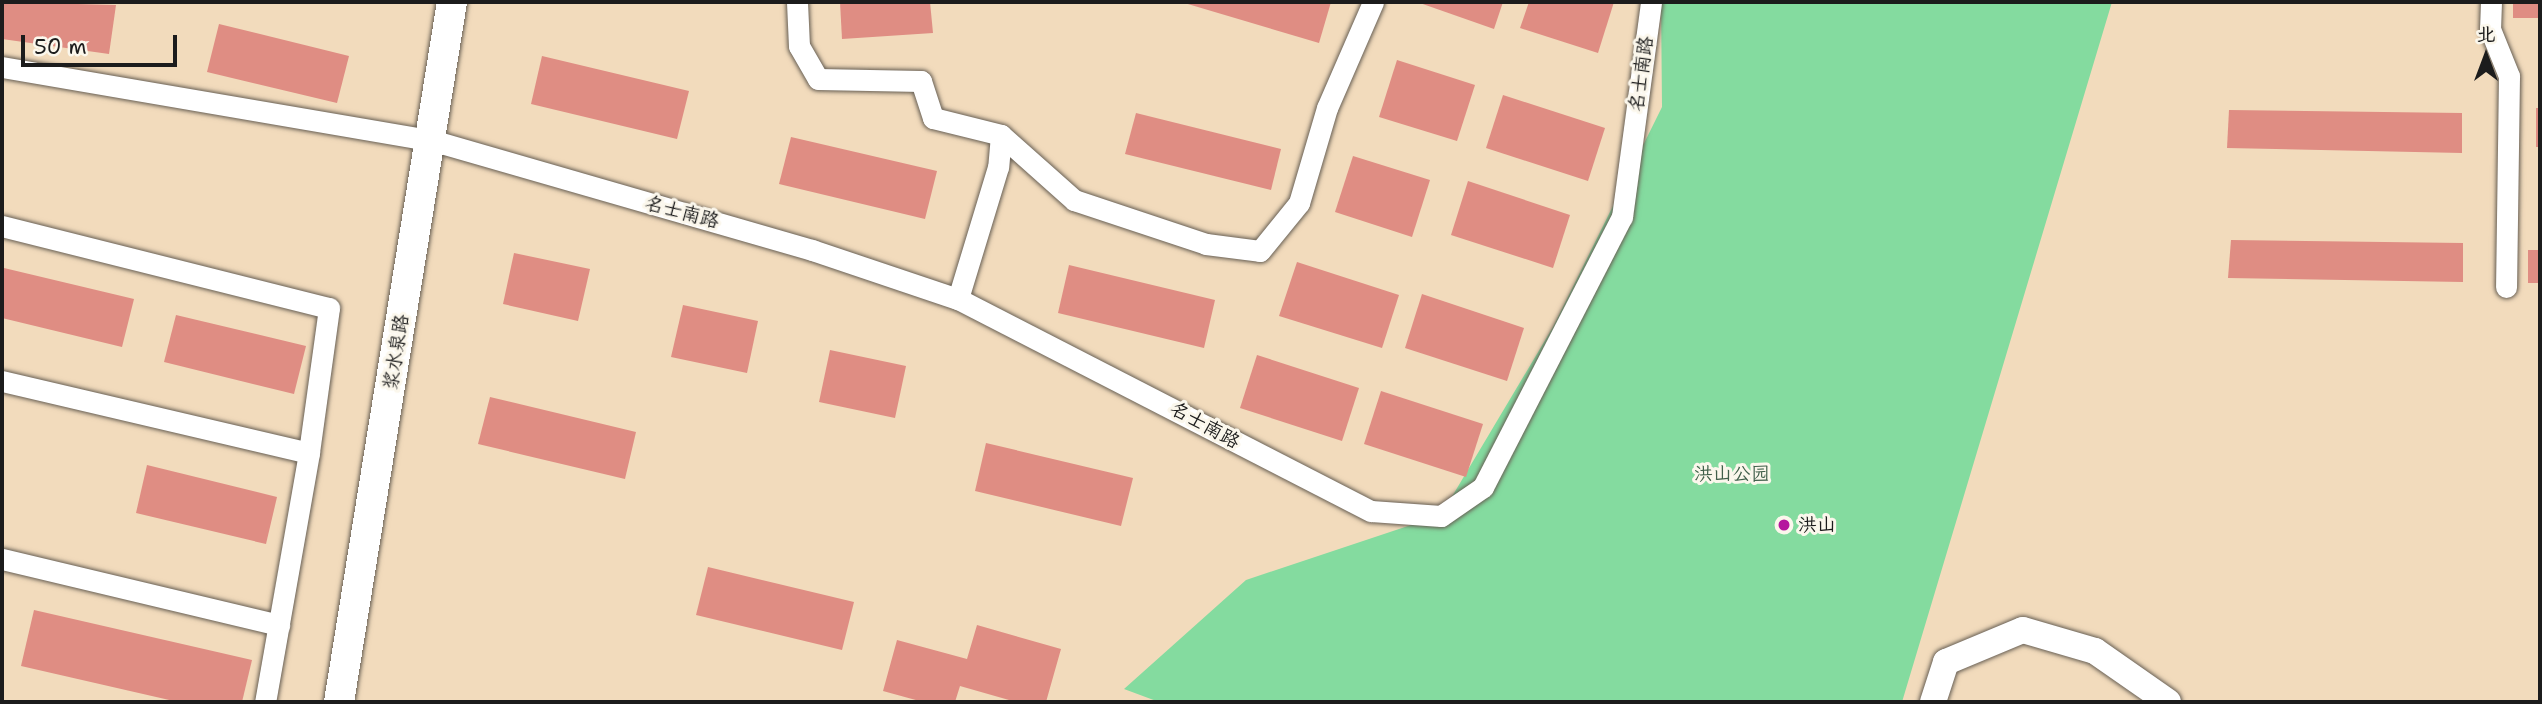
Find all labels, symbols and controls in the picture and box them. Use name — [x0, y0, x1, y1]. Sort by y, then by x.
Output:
scale bar — [24, 21, 180, 65]
north arrow — [2451, 21, 2521, 91]
text: 北 — [2476, 22, 2496, 47]
text: 50 m — [34, 33, 87, 61]
street label: 名士南路 — [1624, 35, 1658, 113]
street label: 名士南路 — [642, 191, 722, 233]
street label: 浆水泉路 — [379, 313, 413, 391]
street label: 名士南路 — [1166, 397, 1244, 453]
park label: 洪山公园 — [1694, 463, 1770, 485]
place label: 洪山 — [1798, 514, 1836, 536]
marker: 洪山 — [1776, 517, 1792, 533]

